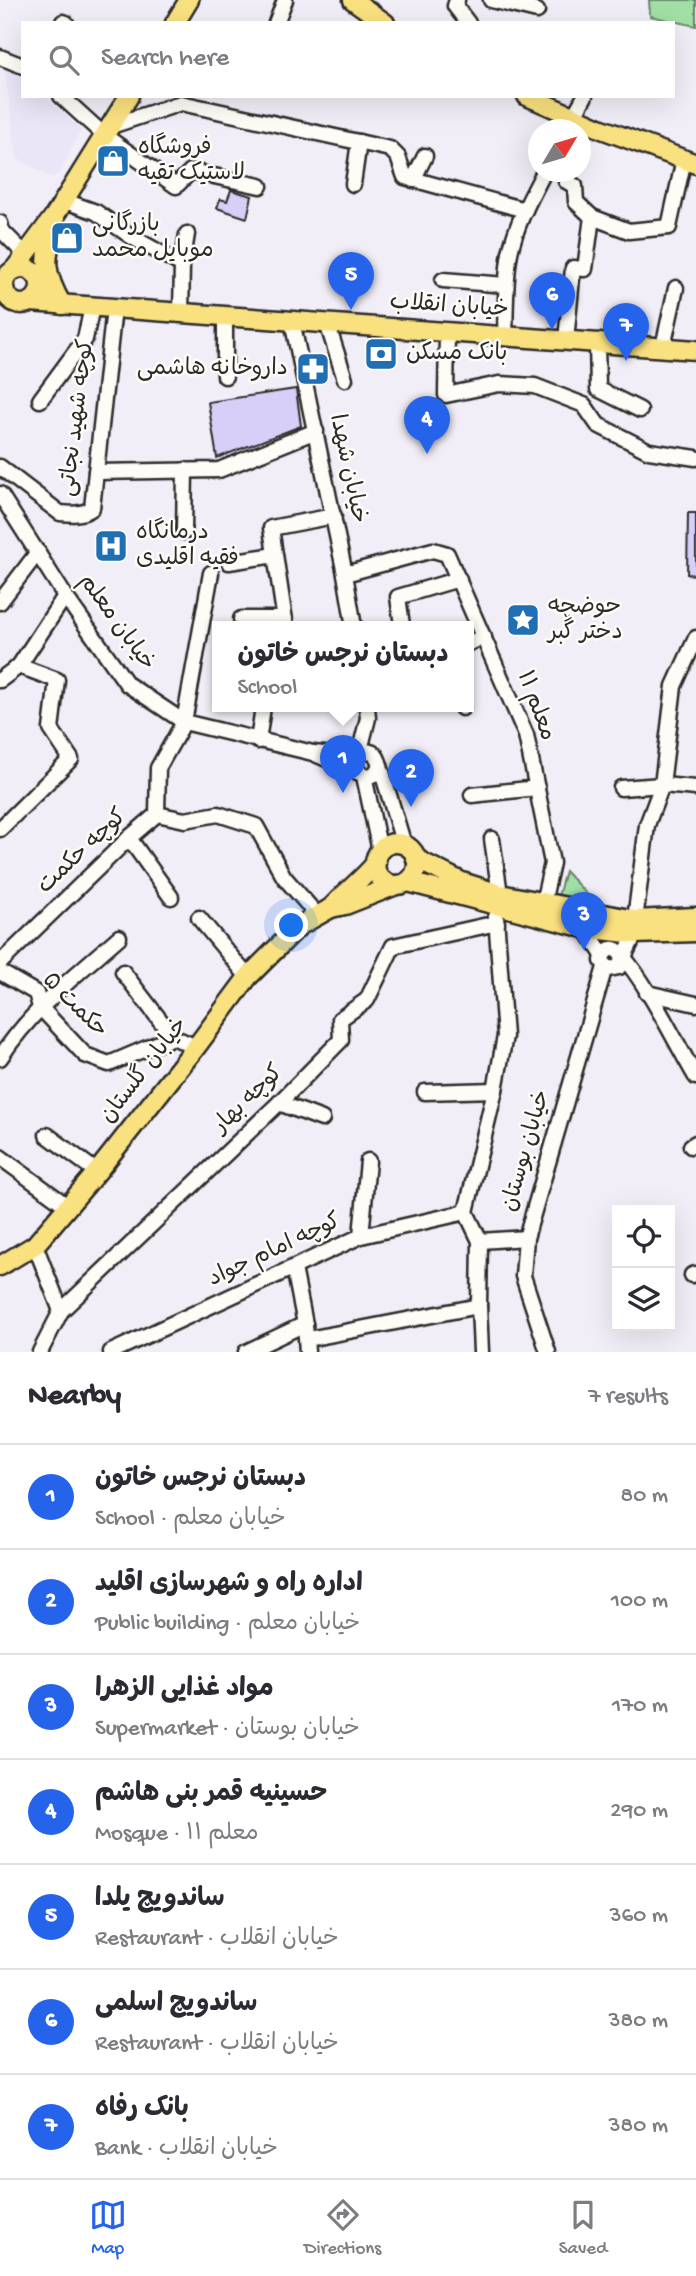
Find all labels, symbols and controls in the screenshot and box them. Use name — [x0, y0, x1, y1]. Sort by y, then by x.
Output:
search box — [21, 21, 675, 98]
icon: search — [45, 41, 83, 79]
text: Search here — [101, 44, 229, 75]
north arrow — [528, 119, 591, 182]
place label: فروشگاه لاستیک تقیه — [138, 132, 245, 188]
shop icon: فروشگاه لاستیک تقیه — [94, 142, 132, 180]
place label: بازرگانی موبایل محمد — [92, 209, 214, 265]
shop icon: بازرگانی موبایل محمد — [48, 219, 86, 257]
pin: 5 — [328, 252, 374, 310]
pin: 6 — [529, 272, 575, 330]
street label: خیابان انقلاب — [389, 289, 509, 325]
pin: 7 — [603, 303, 649, 361]
bank icon: بانک مسکن — [362, 335, 400, 373]
street label: کوچه شهید نجاتی — [55, 338, 101, 498]
place label: بانک مسکن — [406, 341, 507, 368]
pharmacy icon: داروخانه هاشمی — [294, 350, 332, 388]
place label: داروخانه هاشمی — [137, 356, 288, 383]
pin: 4 — [404, 396, 450, 454]
street label: خیابان شهدا — [322, 412, 372, 526]
place label: درمانگاه فقیه اقلیدی — [136, 517, 239, 573]
hospital icon: درمانگاه فقیه اقلیدی — [92, 527, 130, 565]
street label: خیابان معلم — [71, 569, 160, 677]
place label: حوضچه دختر گبر — [546, 594, 623, 647]
place icon: حوضچه دختر گبر — [504, 601, 542, 639]
popup — [212, 621, 474, 712]
text: دبستان نرجس خاتون — [237, 641, 449, 672]
street label: معلم ۱۱ — [509, 667, 560, 745]
text: School — [237, 675, 297, 702]
pin: 1 — [320, 735, 366, 793]
pin: 2 — [388, 749, 434, 807]
street label: کوچه حکمت — [33, 804, 133, 900]
pin: 3 — [561, 892, 607, 950]
your location — [274, 908, 308, 942]
street label: حکمت ۵ — [36, 968, 112, 1044]
street label: خیابان گلستان — [93, 1011, 195, 1129]
street label: کوچه بهار — [207, 1060, 290, 1141]
street label: خیابان بوستان — [497, 1087, 557, 1215]
map controls — [612, 1205, 675, 1331]
button: locate — [612, 1205, 675, 1268]
street label: کوچه امام جواد — [204, 1208, 346, 1294]
button: layers — [612, 1268, 675, 1331]
text: Nearby — [28, 1380, 121, 1415]
text: 7 results — [588, 1384, 668, 1411]
text: دبستان نرجس خاتون — [95, 1465, 306, 1496]
text: 1 — [46, 1483, 56, 1510]
text: 80 m — [621, 1483, 668, 1510]
text: School · خیابان معلم — [95, 1506, 286, 1533]
text: اداره راه و شهرسازی اقلید — [95, 1570, 363, 1601]
text: 2 — [45, 1588, 57, 1615]
text: 100 m — [611, 1588, 668, 1615]
text: Public building · خیابان معلم — [95, 1611, 360, 1638]
text: مواد غذایی الزهرا — [95, 1675, 274, 1706]
text: 3 — [45, 1693, 57, 1720]
text: 170 m — [612, 1693, 668, 1720]
text: Supermarket · خیابان بوستان — [95, 1716, 360, 1743]
text: حسینیه قمر بنی هاشم — [95, 1780, 327, 1811]
text: 4 — [46, 1798, 56, 1825]
text: 290 m — [610, 1798, 668, 1825]
text: Mosque · معلم ۱۱ — [95, 1821, 259, 1848]
text: ساندویچ یلدا — [95, 1885, 225, 1916]
text: 5 — [45, 1903, 57, 1930]
text: 360 m — [610, 1903, 668, 1930]
text: Restaurant · خیابان انقلاب — [95, 1926, 339, 1953]
text: ساندویچ اسلمی — [95, 1990, 257, 2021]
text: 6 — [45, 2008, 57, 2035]
text: 380 m — [609, 2008, 668, 2035]
text: Restaurant · خیابان انقلاب — [95, 2031, 339, 2058]
text: بانک رفاه — [95, 2095, 189, 2126]
text: 7 — [45, 2113, 57, 2140]
text: 380 m — [609, 2113, 668, 2140]
text: Bank · خیابان انقلاب — [95, 2136, 278, 2163]
tab: Map — [89, 2196, 127, 2261]
tab: Directions — [304, 2196, 381, 2261]
tab: Saved — [559, 2196, 607, 2261]

